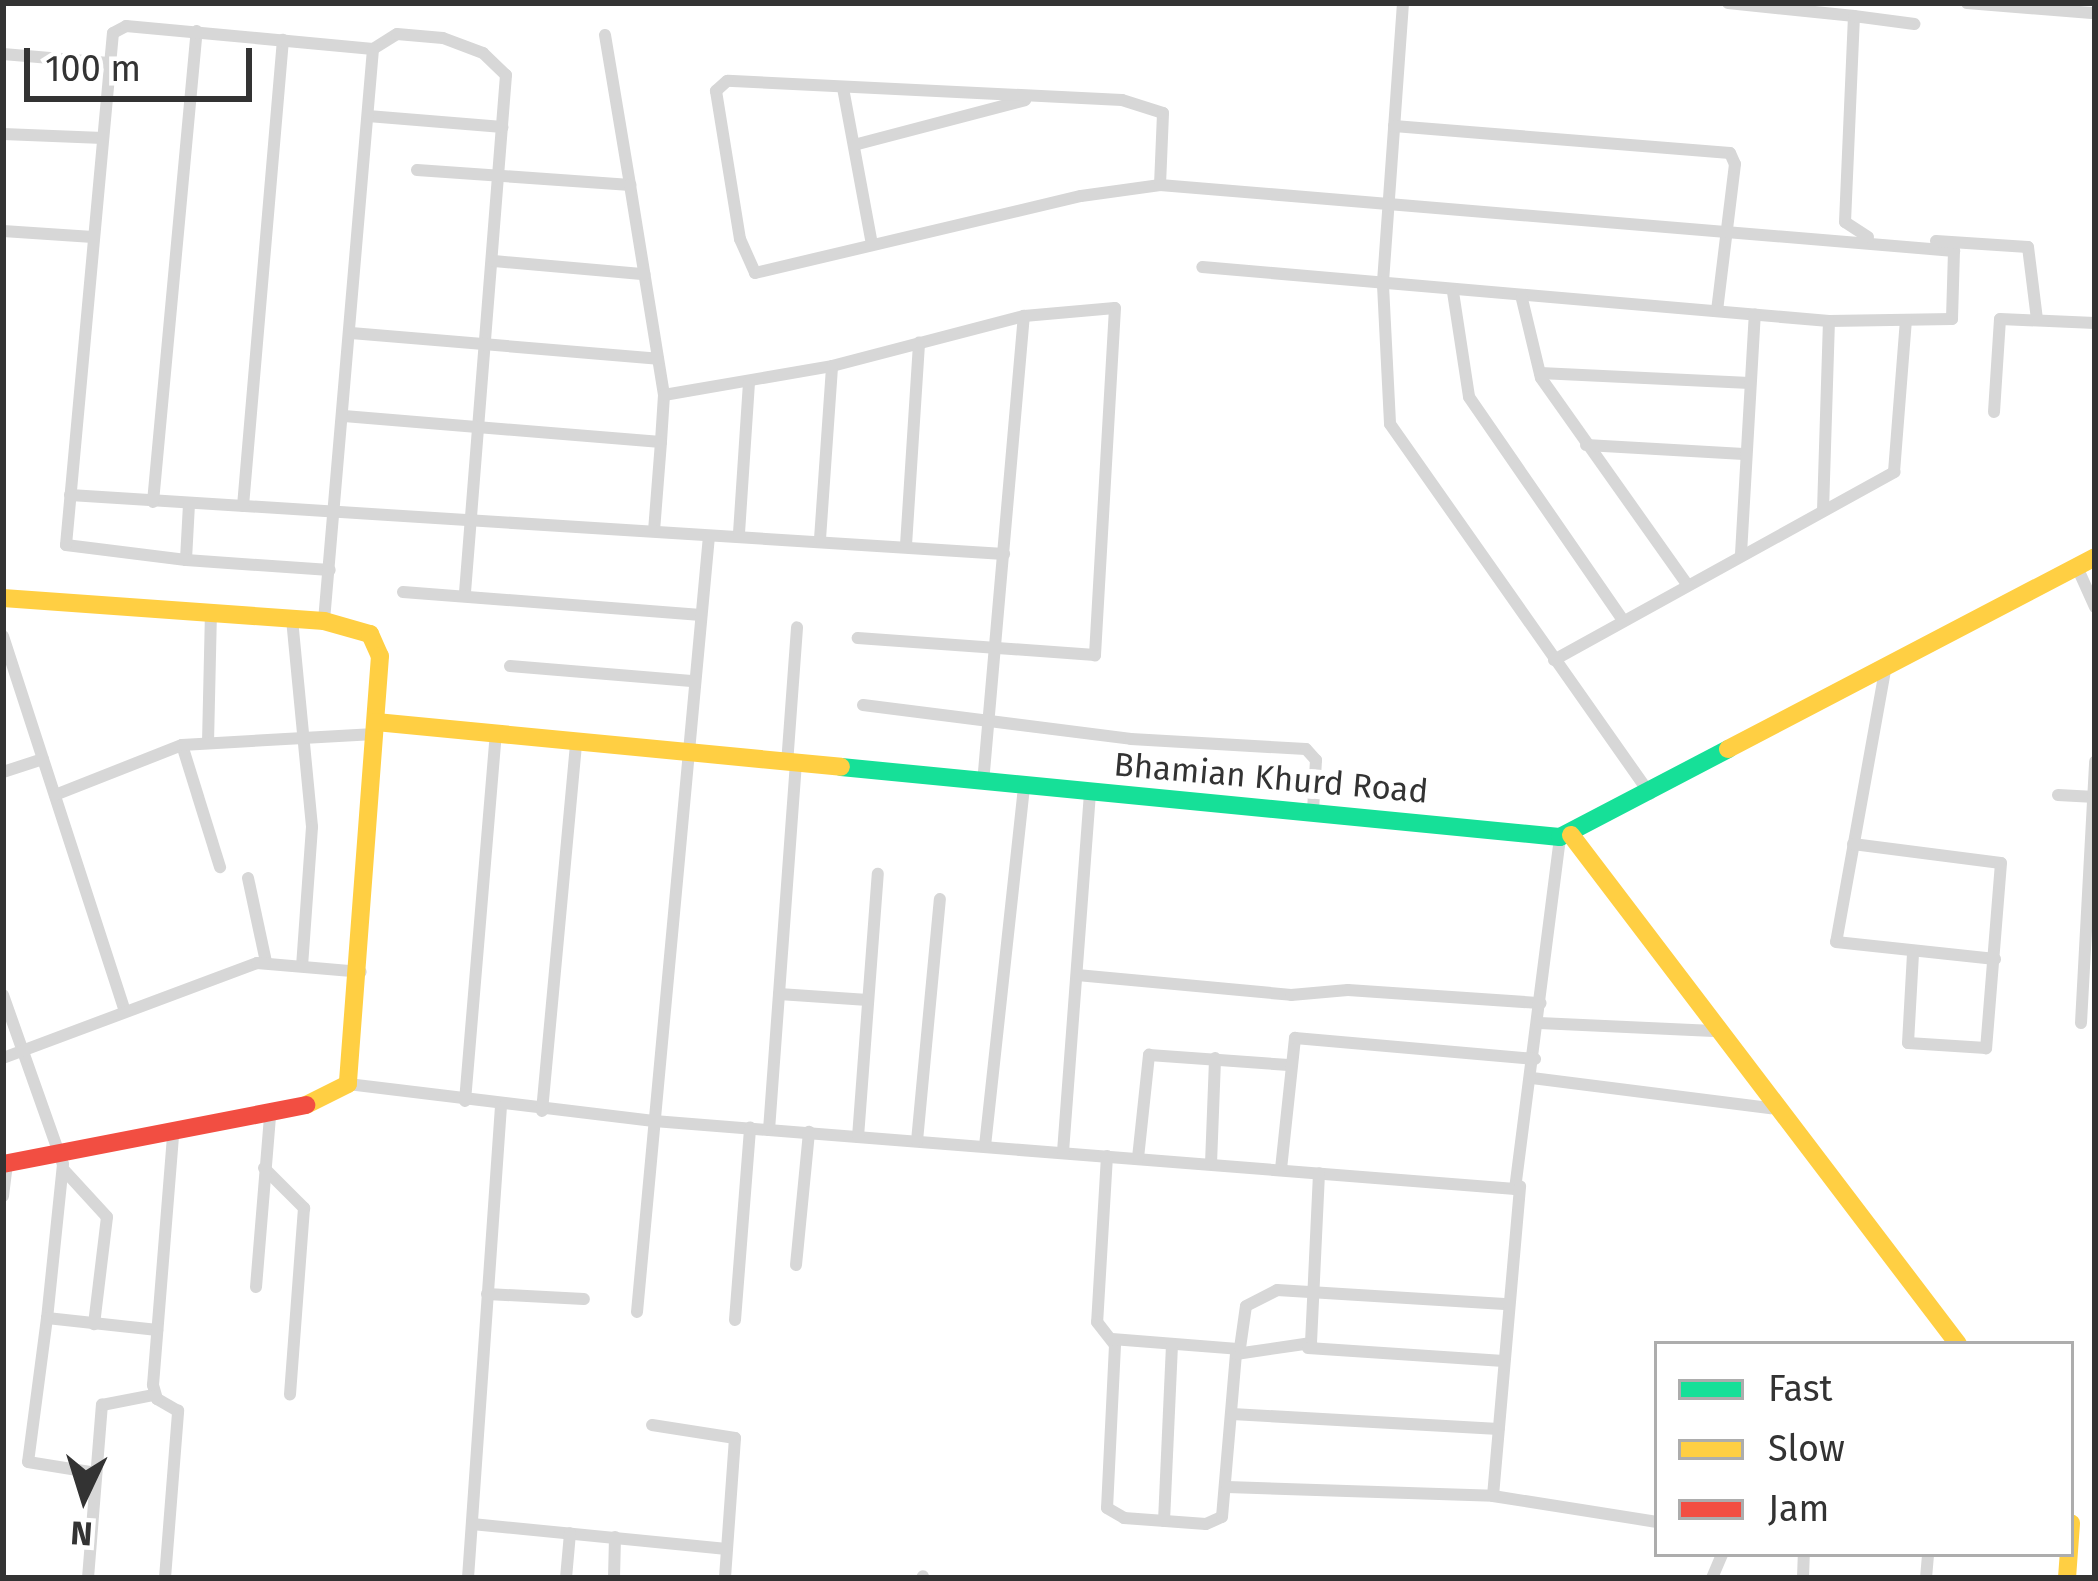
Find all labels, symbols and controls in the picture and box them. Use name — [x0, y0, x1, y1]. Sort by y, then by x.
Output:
scale bar — [30, 24, 258, 98]
text: 100 m — [45, 47, 141, 91]
street label: Bhamian Khurd Road — [1112, 746, 1430, 812]
legend — [1654, 1341, 2074, 1557]
text: Fast — [1768, 1367, 1833, 1411]
text: Slow — [1768, 1427, 1845, 1471]
north arrow — [24, 1437, 144, 1557]
text: Jam — [1768, 1487, 1829, 1531]
text: N — [69, 1512, 94, 1554]

